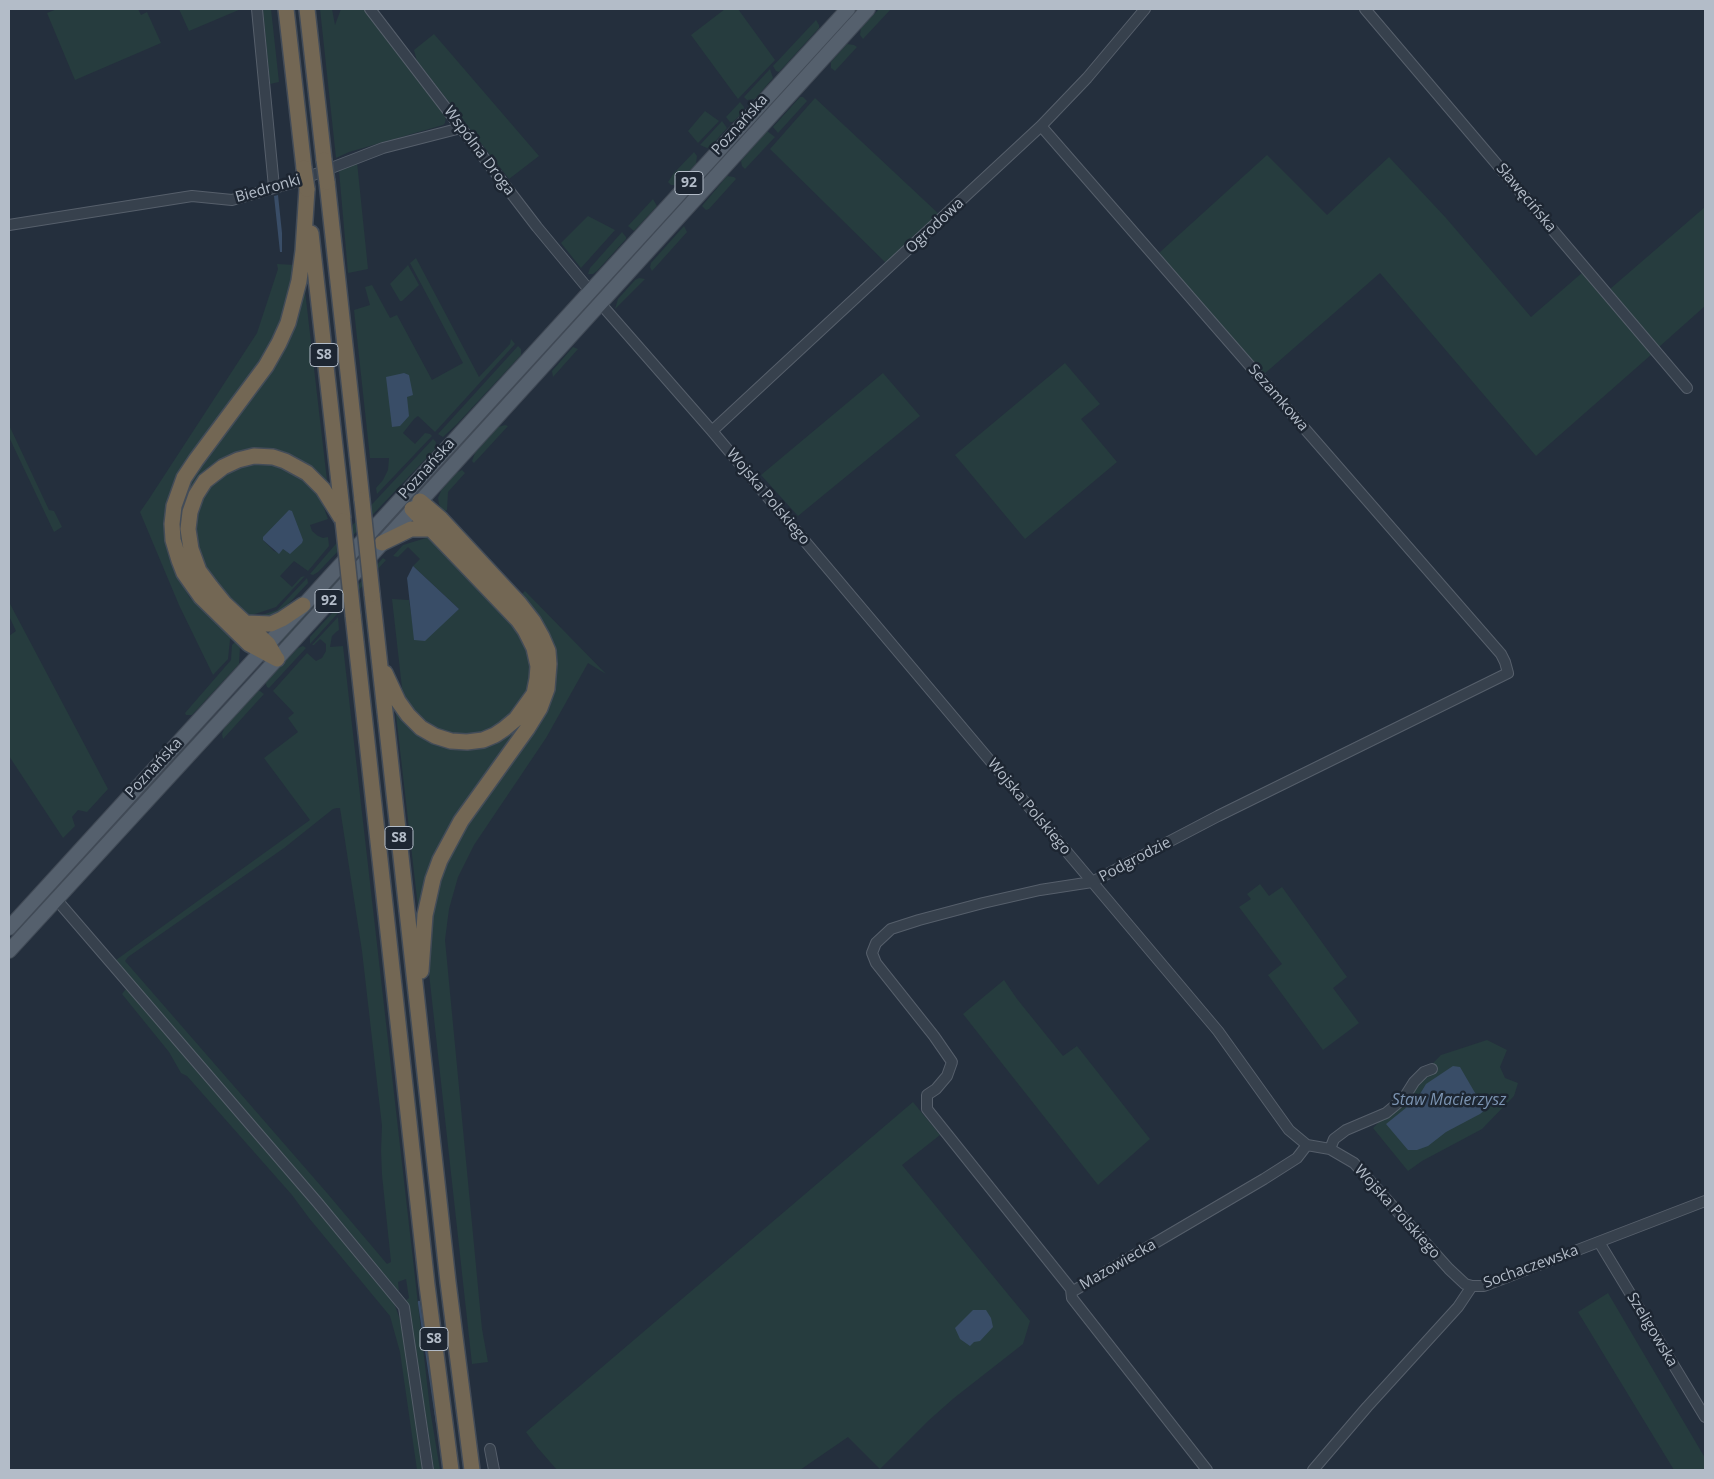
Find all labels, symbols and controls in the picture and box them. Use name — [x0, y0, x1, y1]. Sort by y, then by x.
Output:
street label: Poznańska — [708, 91, 772, 159]
street label: Wspólna Droga — [440, 103, 518, 199]
street label: Sławęcińska — [1492, 160, 1560, 236]
street label: Biedronki — [233, 171, 303, 207]
road number: 92 — [675, 172, 703, 194]
street label: Ogrodowa — [902, 194, 968, 258]
road number: S8 — [310, 344, 338, 366]
street label: Sezamkowa — [1244, 361, 1312, 435]
street label: Poznańska — [395, 435, 459, 503]
street label: Wojska Polskiego — [722, 445, 814, 549]
road number: 92 — [315, 590, 343, 612]
street label: Poznańska — [122, 734, 186, 802]
street label: Wojska Polskiego — [983, 755, 1075, 859]
road number: S8 — [385, 826, 413, 850]
street label: Podgrodzie — [1096, 834, 1174, 886]
water label: Staw Macierzysz — [1392, 1090, 1506, 1110]
street label: Wojska Polskiego — [1350, 1161, 1444, 1263]
street label: Mazowiecka — [1077, 1236, 1159, 1294]
street label: Sochaczewska — [1481, 1242, 1581, 1292]
street label: Szeligowska — [1623, 1290, 1681, 1370]
road number: S8 — [420, 1328, 448, 1350]

